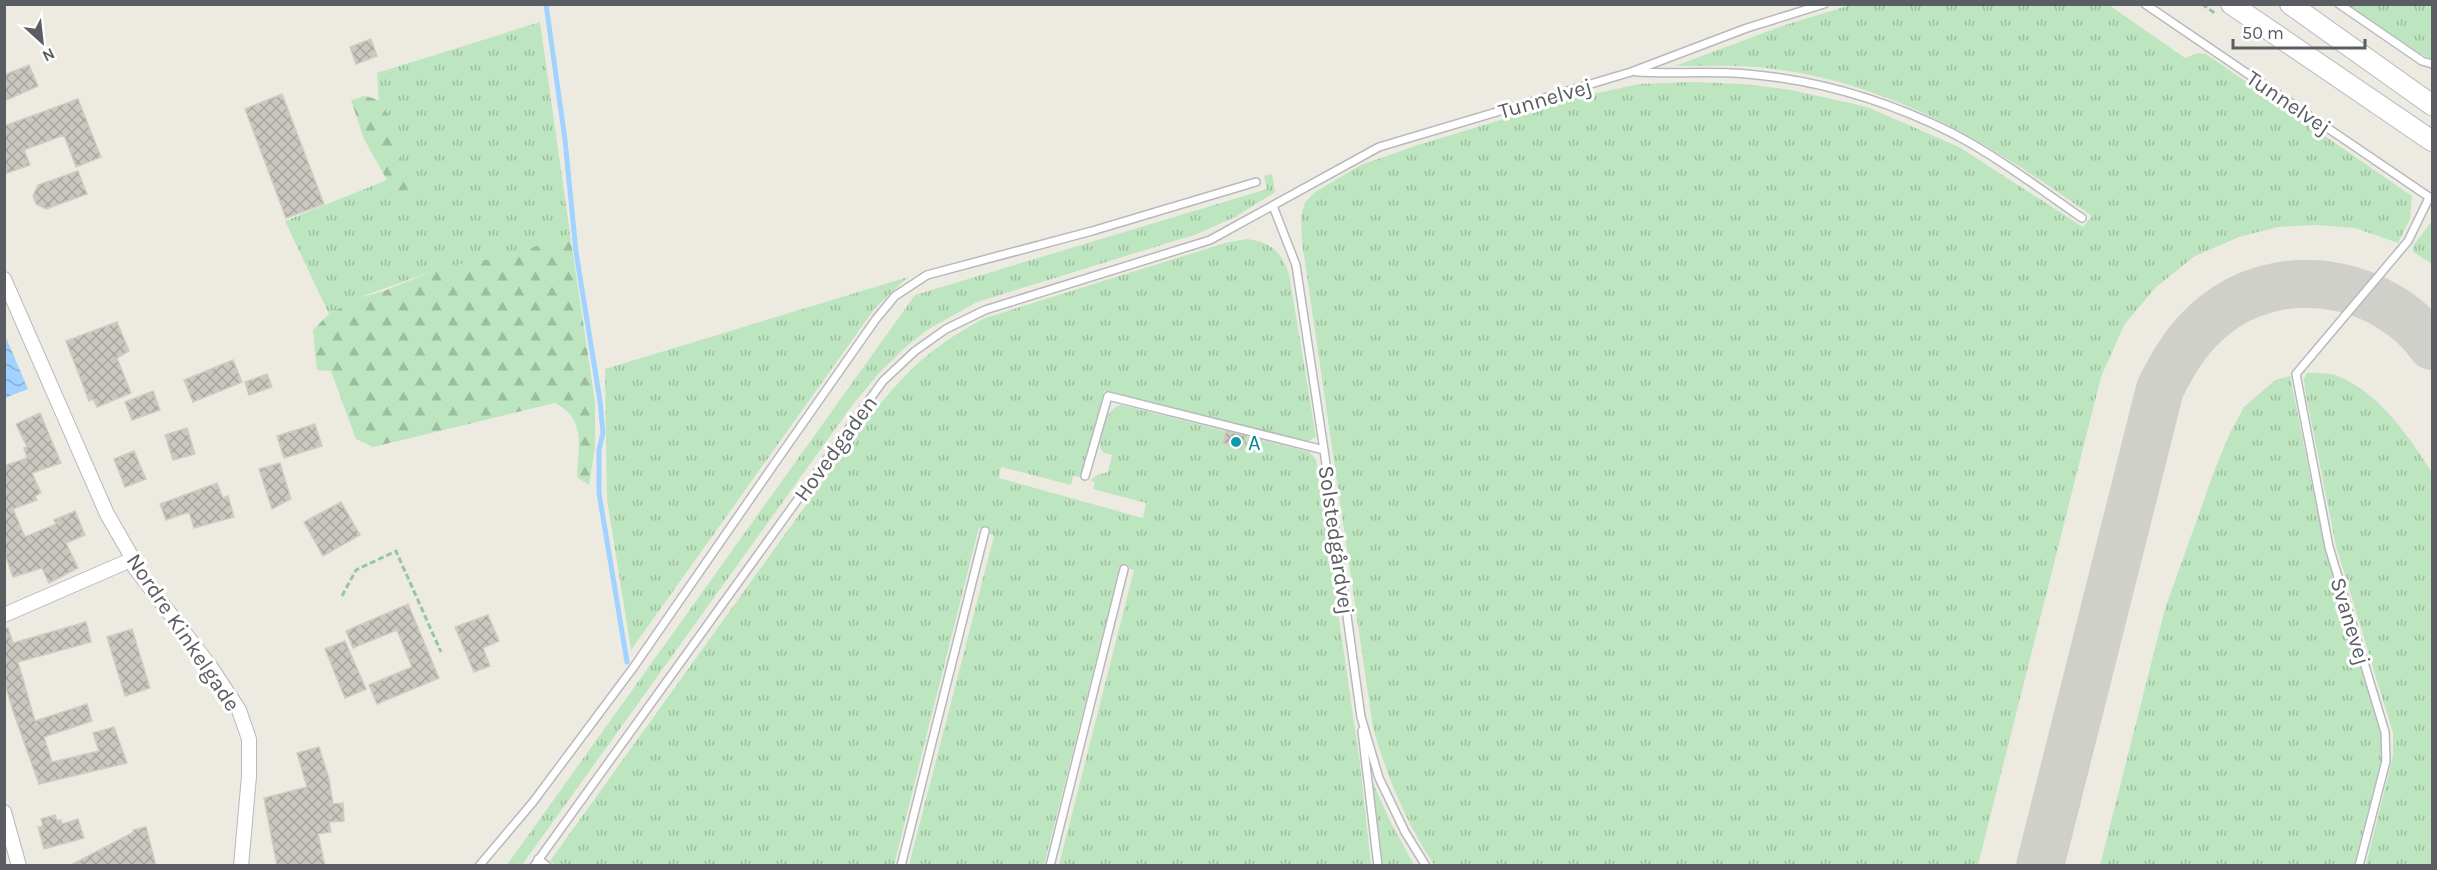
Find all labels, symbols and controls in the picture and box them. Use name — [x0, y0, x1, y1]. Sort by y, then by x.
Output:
north arrow — [12, 12, 72, 72]
scale bar — [2233, 12, 2365, 50]
text: 50 m — [2242, 22, 2284, 44]
text: N — [39, 44, 58, 66]
street label: Tunnelvej — [2241, 65, 2336, 140]
street label: Tunnelvej — [1496, 73, 1595, 125]
street label: Hovedgaden — [789, 391, 883, 506]
place label: A — [1248, 430, 1261, 456]
marker: A — [1229, 435, 1243, 449]
street label: Solstedgårdvej — [1313, 464, 1359, 616]
street label: Nordre Kinkelgade — [121, 549, 246, 716]
street label: Svanevej — [2324, 574, 2376, 668]

